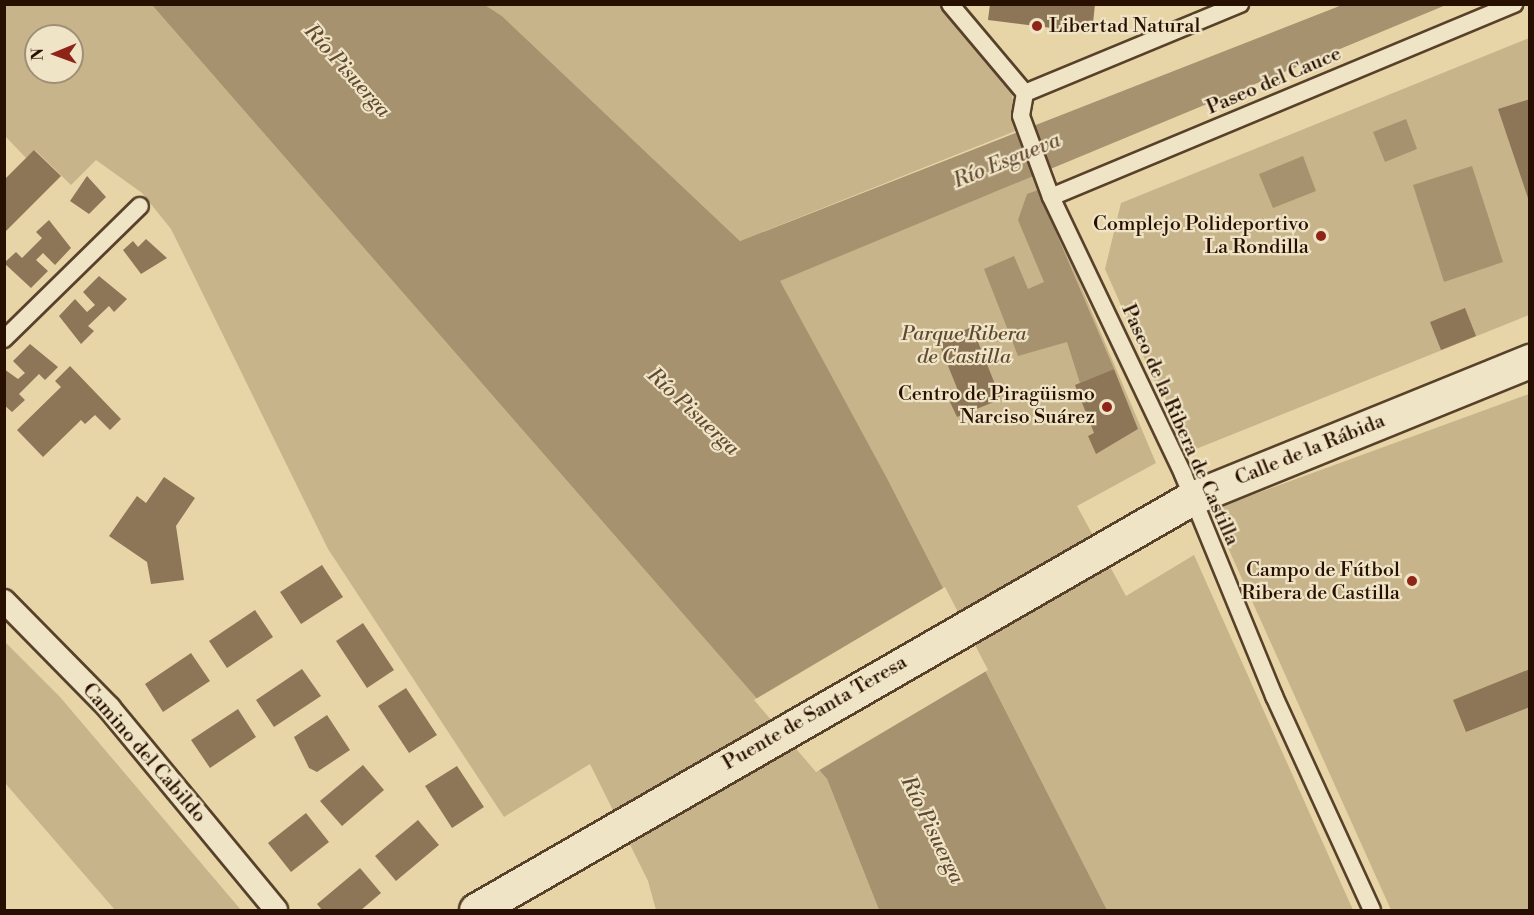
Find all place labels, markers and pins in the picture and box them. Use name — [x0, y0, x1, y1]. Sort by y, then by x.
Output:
place label: Libertad Natural — [1049, 14, 1200, 38]
marker: Libertad Natural — [1030, 19, 1044, 33]
place label: Complejo Polideportivo La Rondilla — [1093, 213, 1309, 260]
marker: Complejo Polideportivo La Rondilla — [1314, 229, 1328, 243]
place label: Centro de Piragüismo Narciso Suárez — [898, 383, 1095, 430]
marker: Centro de Piragüismo Narciso Suárez — [1100, 400, 1114, 414]
place label: Campo de Fútbol Ribera de Castilla — [1241, 558, 1400, 605]
marker: Campo de Fútbol Ribera de Castilla — [1405, 574, 1419, 588]

